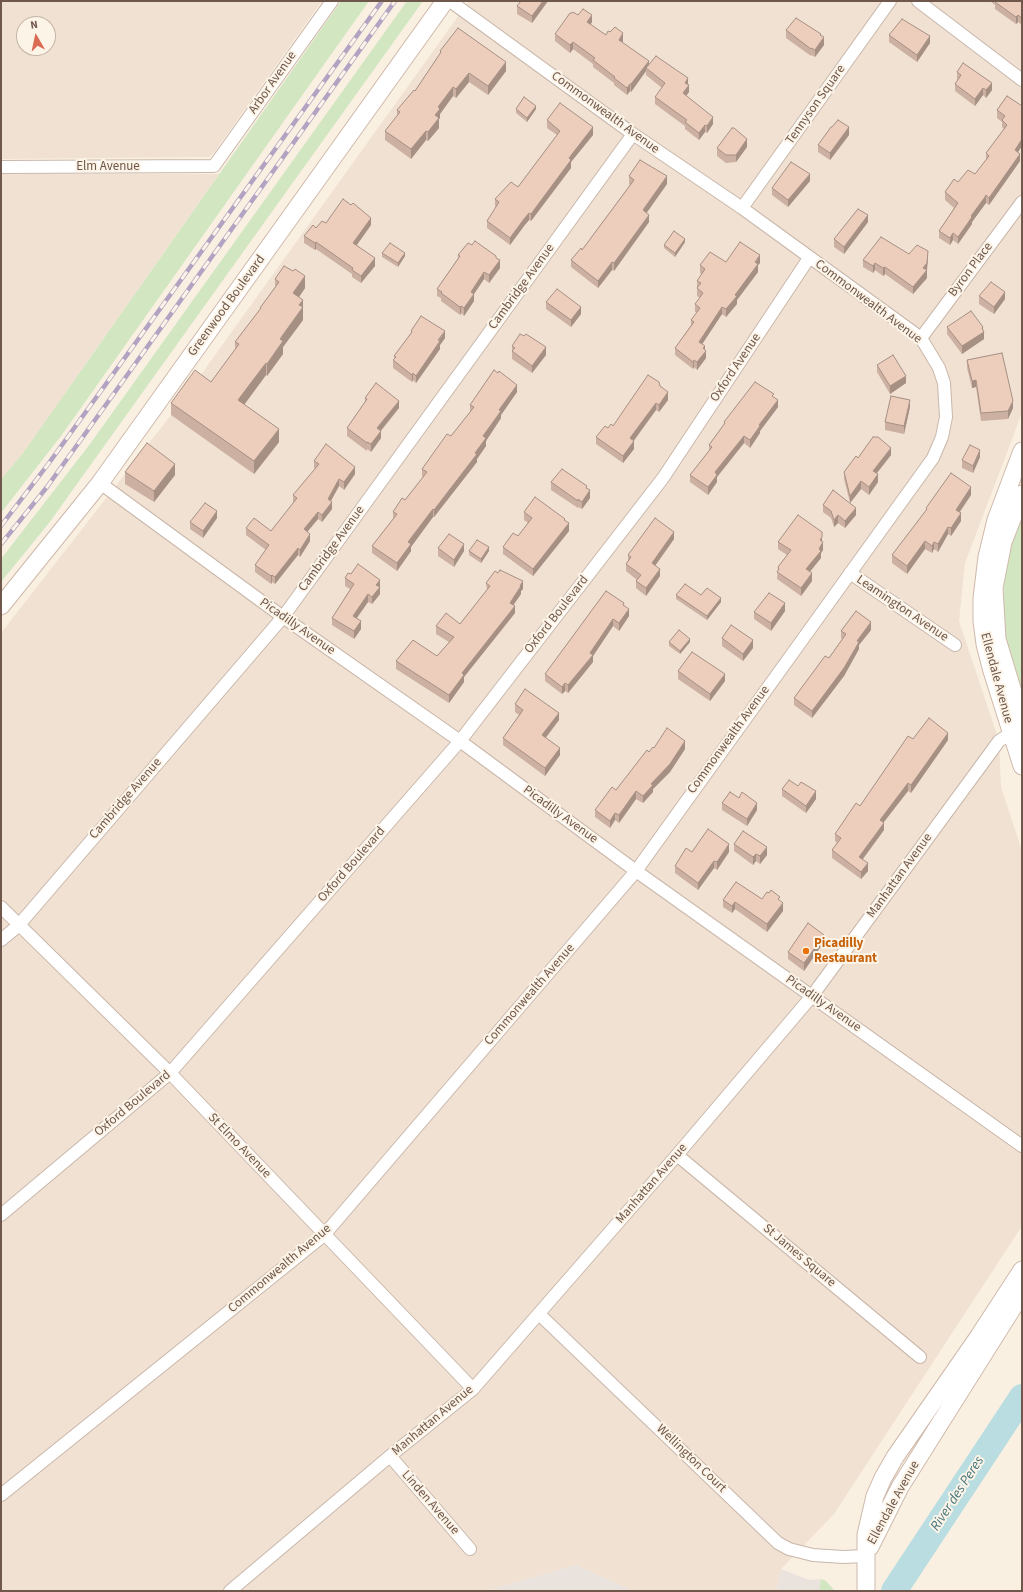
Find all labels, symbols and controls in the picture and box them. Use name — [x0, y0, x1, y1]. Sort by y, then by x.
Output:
north arrow — [16, 16, 56, 56]
text: N — [29, 17, 39, 33]
street label: Arbor Avenue — [246, 49, 300, 117]
street label: Tennyson Square — [783, 62, 849, 148]
street label: Commonwealth Avenue — [548, 69, 662, 157]
street label: Elm Avenue — [76, 159, 140, 175]
street label: Byron Place — [946, 240, 996, 300]
street label: Cambridge Avenue — [486, 241, 558, 333]
street label: Greenwood Boulevard — [185, 252, 269, 360]
street label: Commonwealth Avenue — [811, 257, 925, 347]
street label: Oxford Avenue — [707, 331, 765, 405]
street label: Cambridge Avenue — [296, 503, 368, 595]
street label: Leamington Avenue — [853, 572, 951, 646]
street label: Oxford Boulevard — [522, 573, 592, 657]
street label: Picadilly Avenue — [256, 595, 338, 659]
street label: Ellendale Avenue — [976, 631, 1016, 725]
street label: Commonwealth Avenue — [685, 683, 773, 797]
street label: Cambridge Avenue — [87, 755, 165, 843]
street label: Picadilly Avenue — [520, 783, 600, 847]
street label: Oxford Boulevard — [315, 824, 389, 906]
street label: Manhattan Avenue — [864, 831, 936, 921]
place label: Picadilly Restaurant — [814, 936, 877, 967]
street label: Commonwealth Avenue — [482, 941, 578, 1049]
marker: Picadilly Restaurant — [801, 946, 811, 956]
street label: Picadilly Avenue — [782, 972, 864, 1036]
street label: Oxford Boulevard — [92, 1068, 174, 1140]
street label: St Elmo Avenue — [204, 1110, 274, 1182]
street label: Manhattan Avenue — [613, 1141, 691, 1227]
street label: Commonwealth Avenue — [225, 1221, 335, 1317]
street label: St James Square — [759, 1221, 839, 1291]
street label: Manhattan Avenue — [389, 1383, 477, 1459]
street label: Wellington Court — [653, 1422, 729, 1496]
water label: River des Peres — [928, 1454, 988, 1534]
street label: Ellendale Avenue — [865, 1458, 923, 1548]
street label: Linden Avenue — [398, 1468, 462, 1538]

